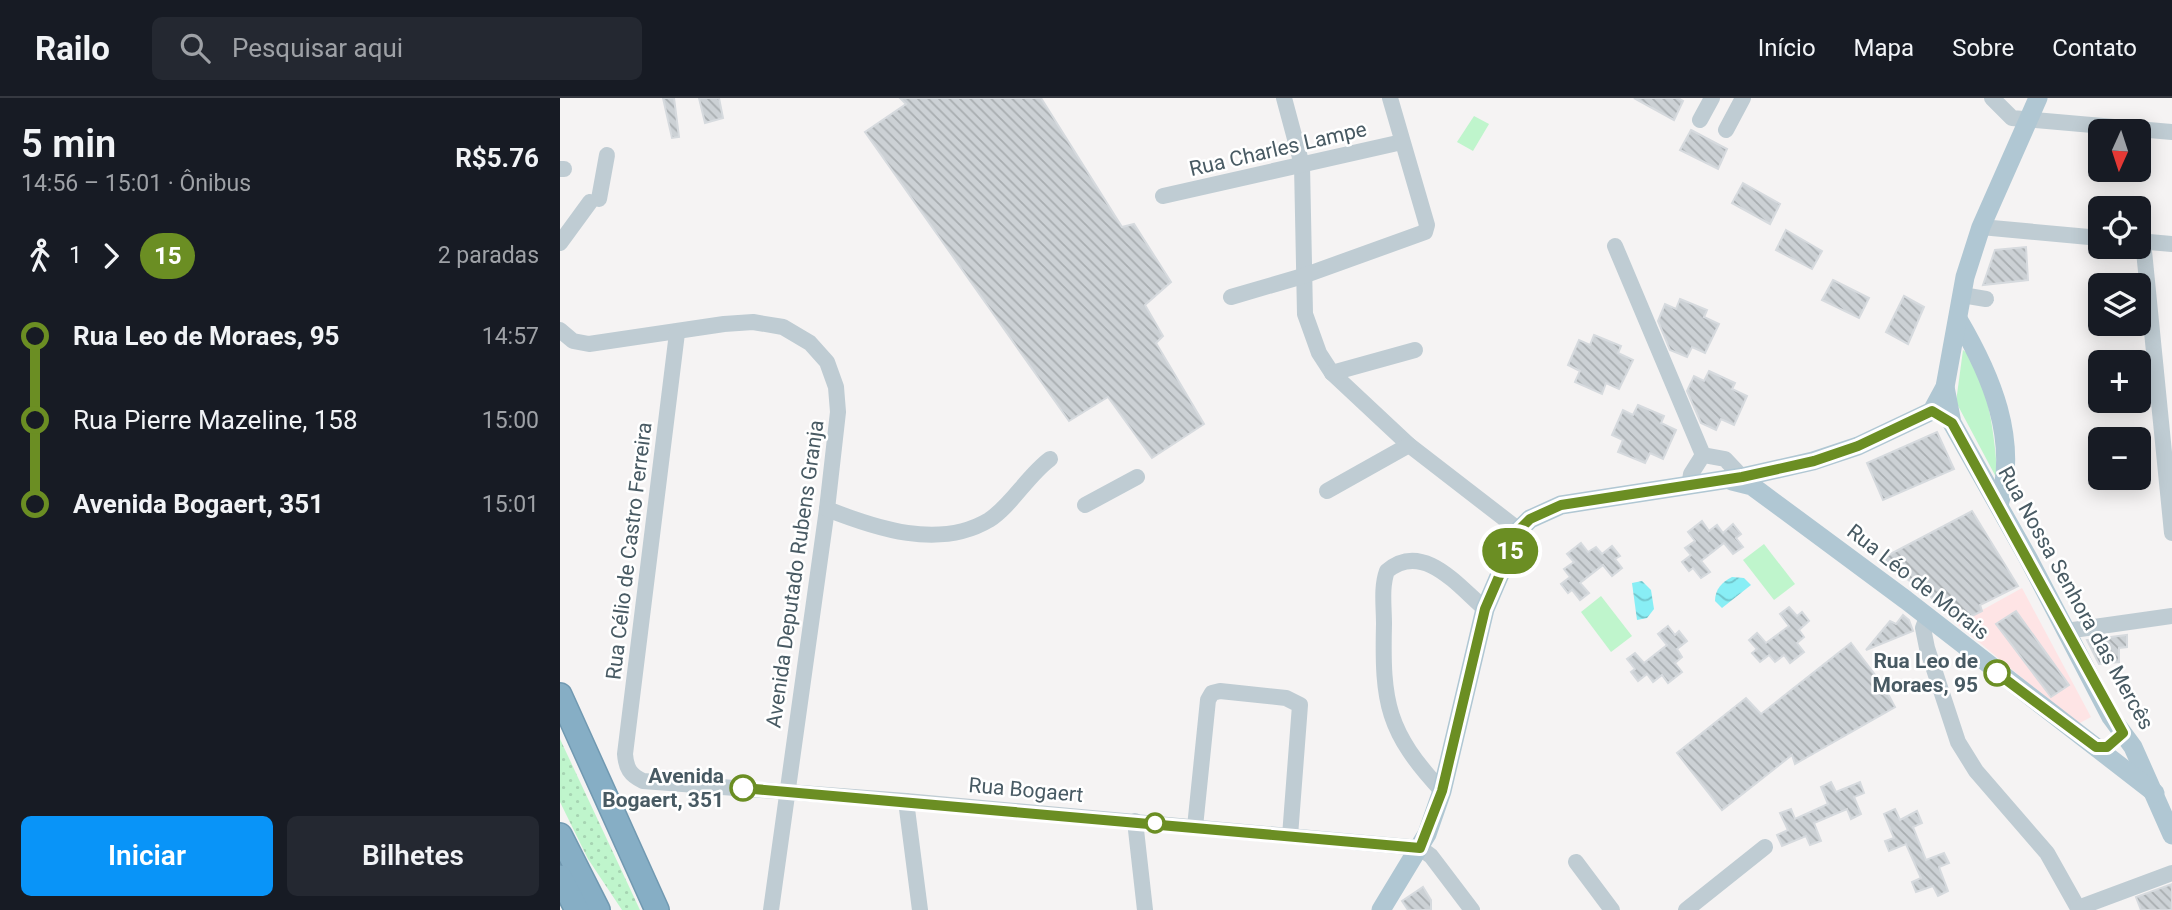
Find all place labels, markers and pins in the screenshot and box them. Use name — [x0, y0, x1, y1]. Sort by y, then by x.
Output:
place label: Rua Leo de Moraes, 95 — [1873, 649, 1978, 697]
marker: Rua Leo de Moraes, 95 — [1984, 660, 2010, 686]
place label: Avenida Bogaert, 351 — [602, 764, 724, 812]
marker: Avenida Bogaert, 351 — [730, 775, 756, 801]
unlabelled marker — [1145, 813, 1165, 833]

